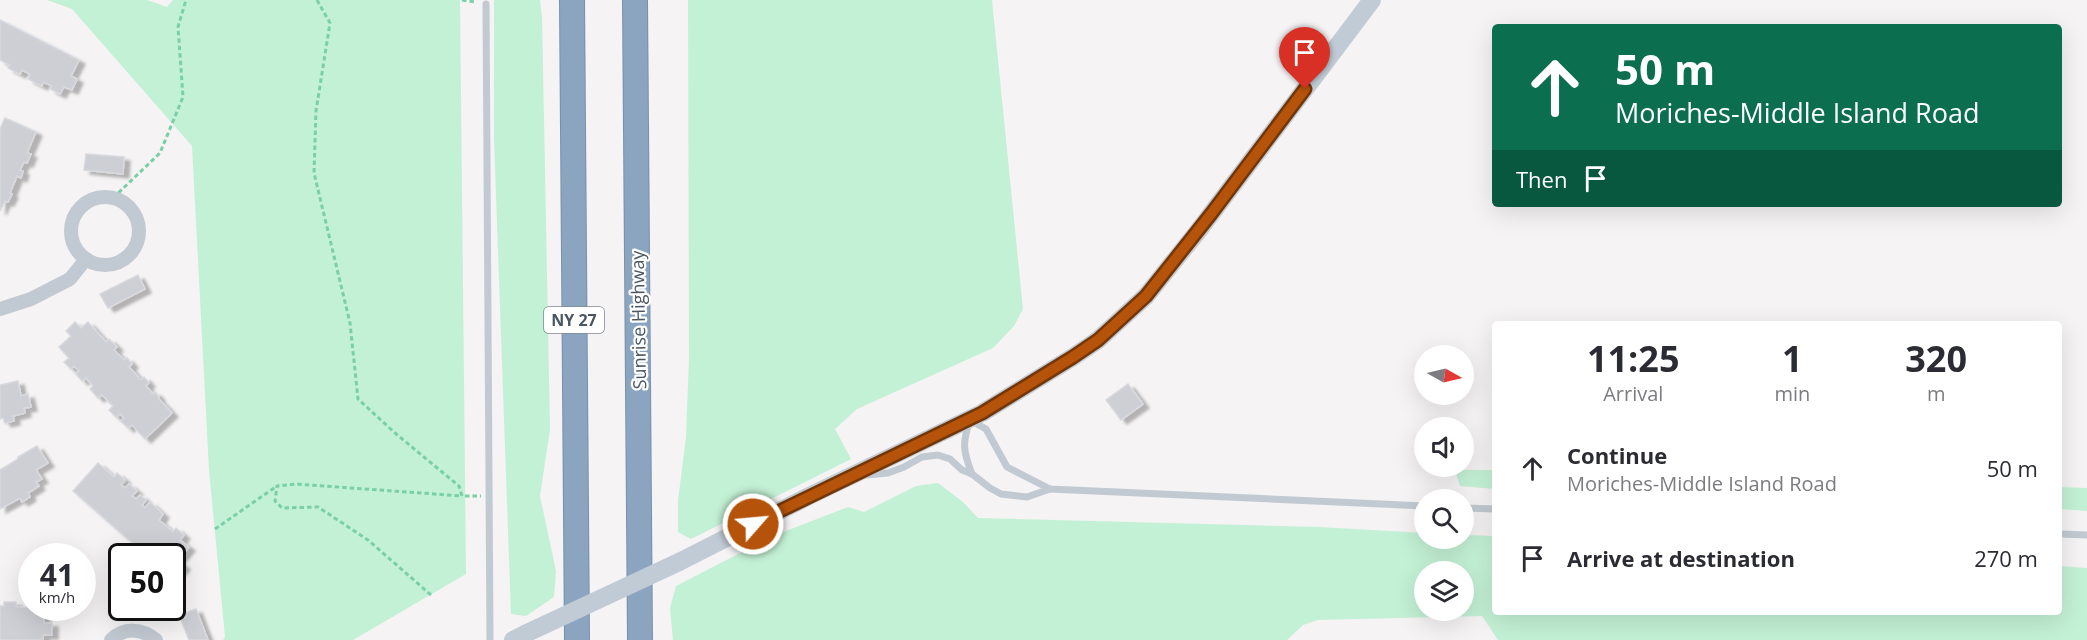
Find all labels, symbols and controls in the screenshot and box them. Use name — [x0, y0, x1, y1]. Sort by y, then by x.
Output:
pin — [1279, 27, 1330, 89]
icon: arrive — [1288, 36, 1321, 69]
text: 50 m — [1615, 40, 1715, 97]
icon: ahead — [1516, 48, 1594, 126]
text: Moriches-Middle Island Road — [1615, 94, 1979, 131]
icon: arrive — [1579, 162, 1612, 195]
text: Then — [1516, 164, 1567, 194]
street label: Sunrise Highway — [625, 249, 651, 390]
road number: NY 27 — [544, 307, 604, 333]
text: 11:25 — [1587, 334, 1680, 383]
text: 1 — [1782, 334, 1803, 383]
text: 320 — [1905, 334, 1967, 383]
north arrow — [1414, 345, 1474, 405]
map controls — [1414, 345, 1474, 621]
text: Arrival — [1603, 380, 1663, 407]
text: min — [1774, 380, 1810, 407]
text: m — [1927, 380, 1945, 407]
button: sound — [1414, 417, 1474, 477]
text: Continue — [1567, 440, 1667, 470]
icon: ahead — [1516, 452, 1549, 485]
text: 50 m — [1987, 453, 2038, 483]
text: Moriches-Middle Island Road — [1567, 470, 1837, 497]
button: search — [1414, 489, 1474, 549]
position arrow — [721, 492, 785, 556]
icon: arrive — [1516, 542, 1549, 575]
speed limit sign: 50 — [108, 543, 186, 621]
text: Arrive at destination — [1567, 543, 1795, 573]
text: 270 m — [1974, 543, 2038, 573]
text: 41 — [40, 554, 74, 595]
button: layers — [1414, 561, 1474, 621]
text: km/h — [39, 587, 75, 607]

